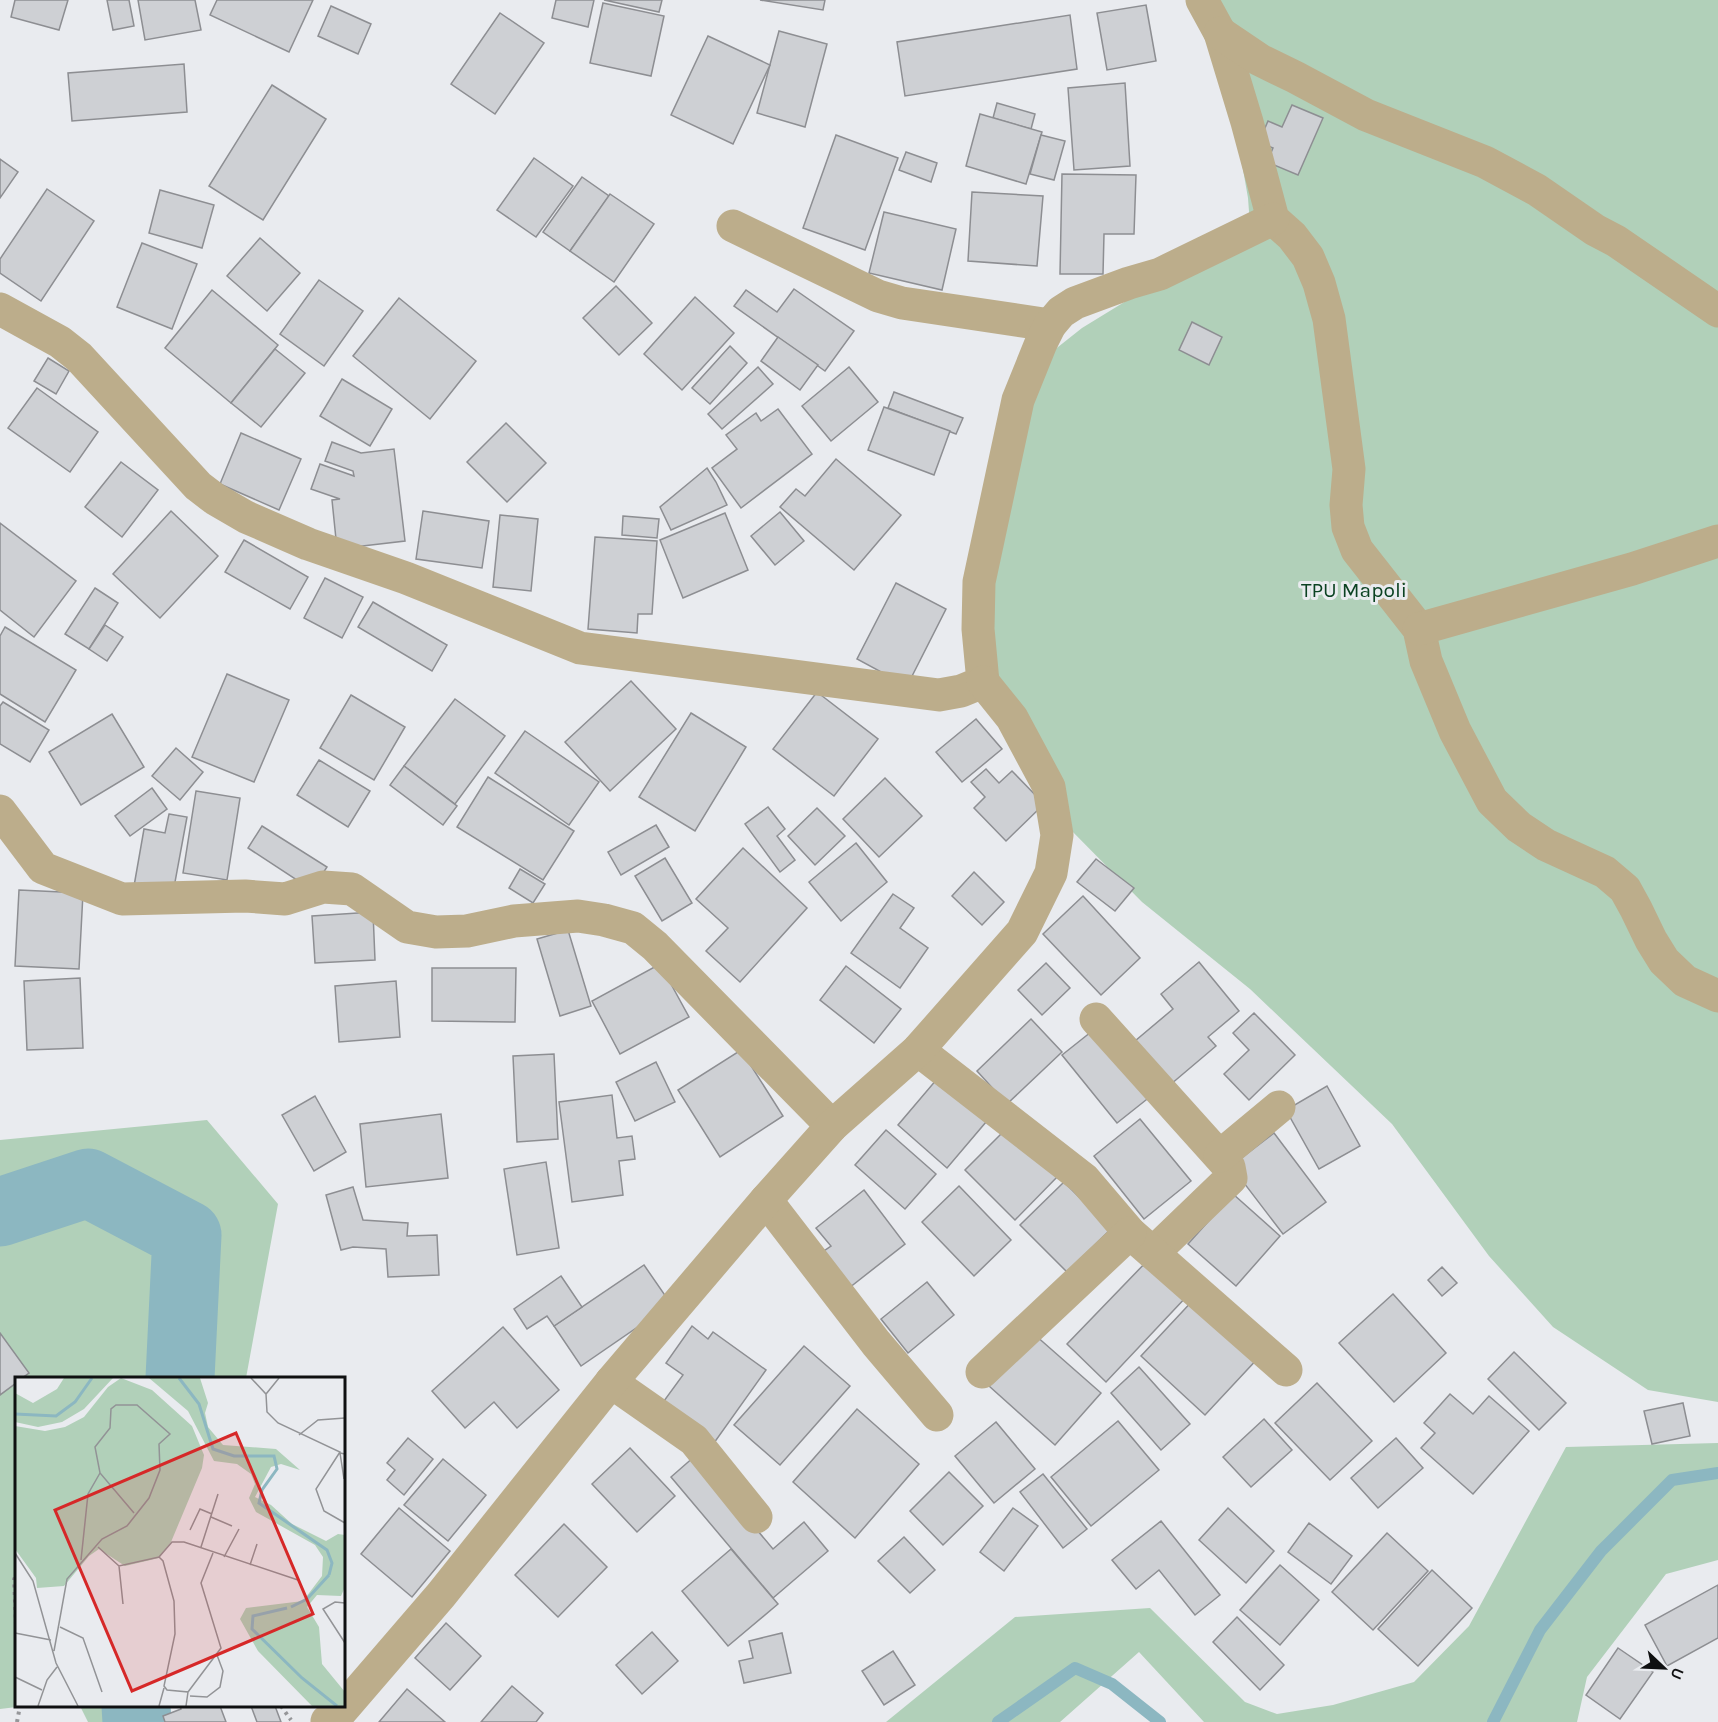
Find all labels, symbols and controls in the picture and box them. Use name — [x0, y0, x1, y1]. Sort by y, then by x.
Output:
park label: TPU Mapoli — [1301, 578, 1407, 602]
inset map — [15, 1377, 345, 1707]
north arrow — [1634, 1638, 1694, 1698]
text: U — [1666, 1665, 1688, 1682]

